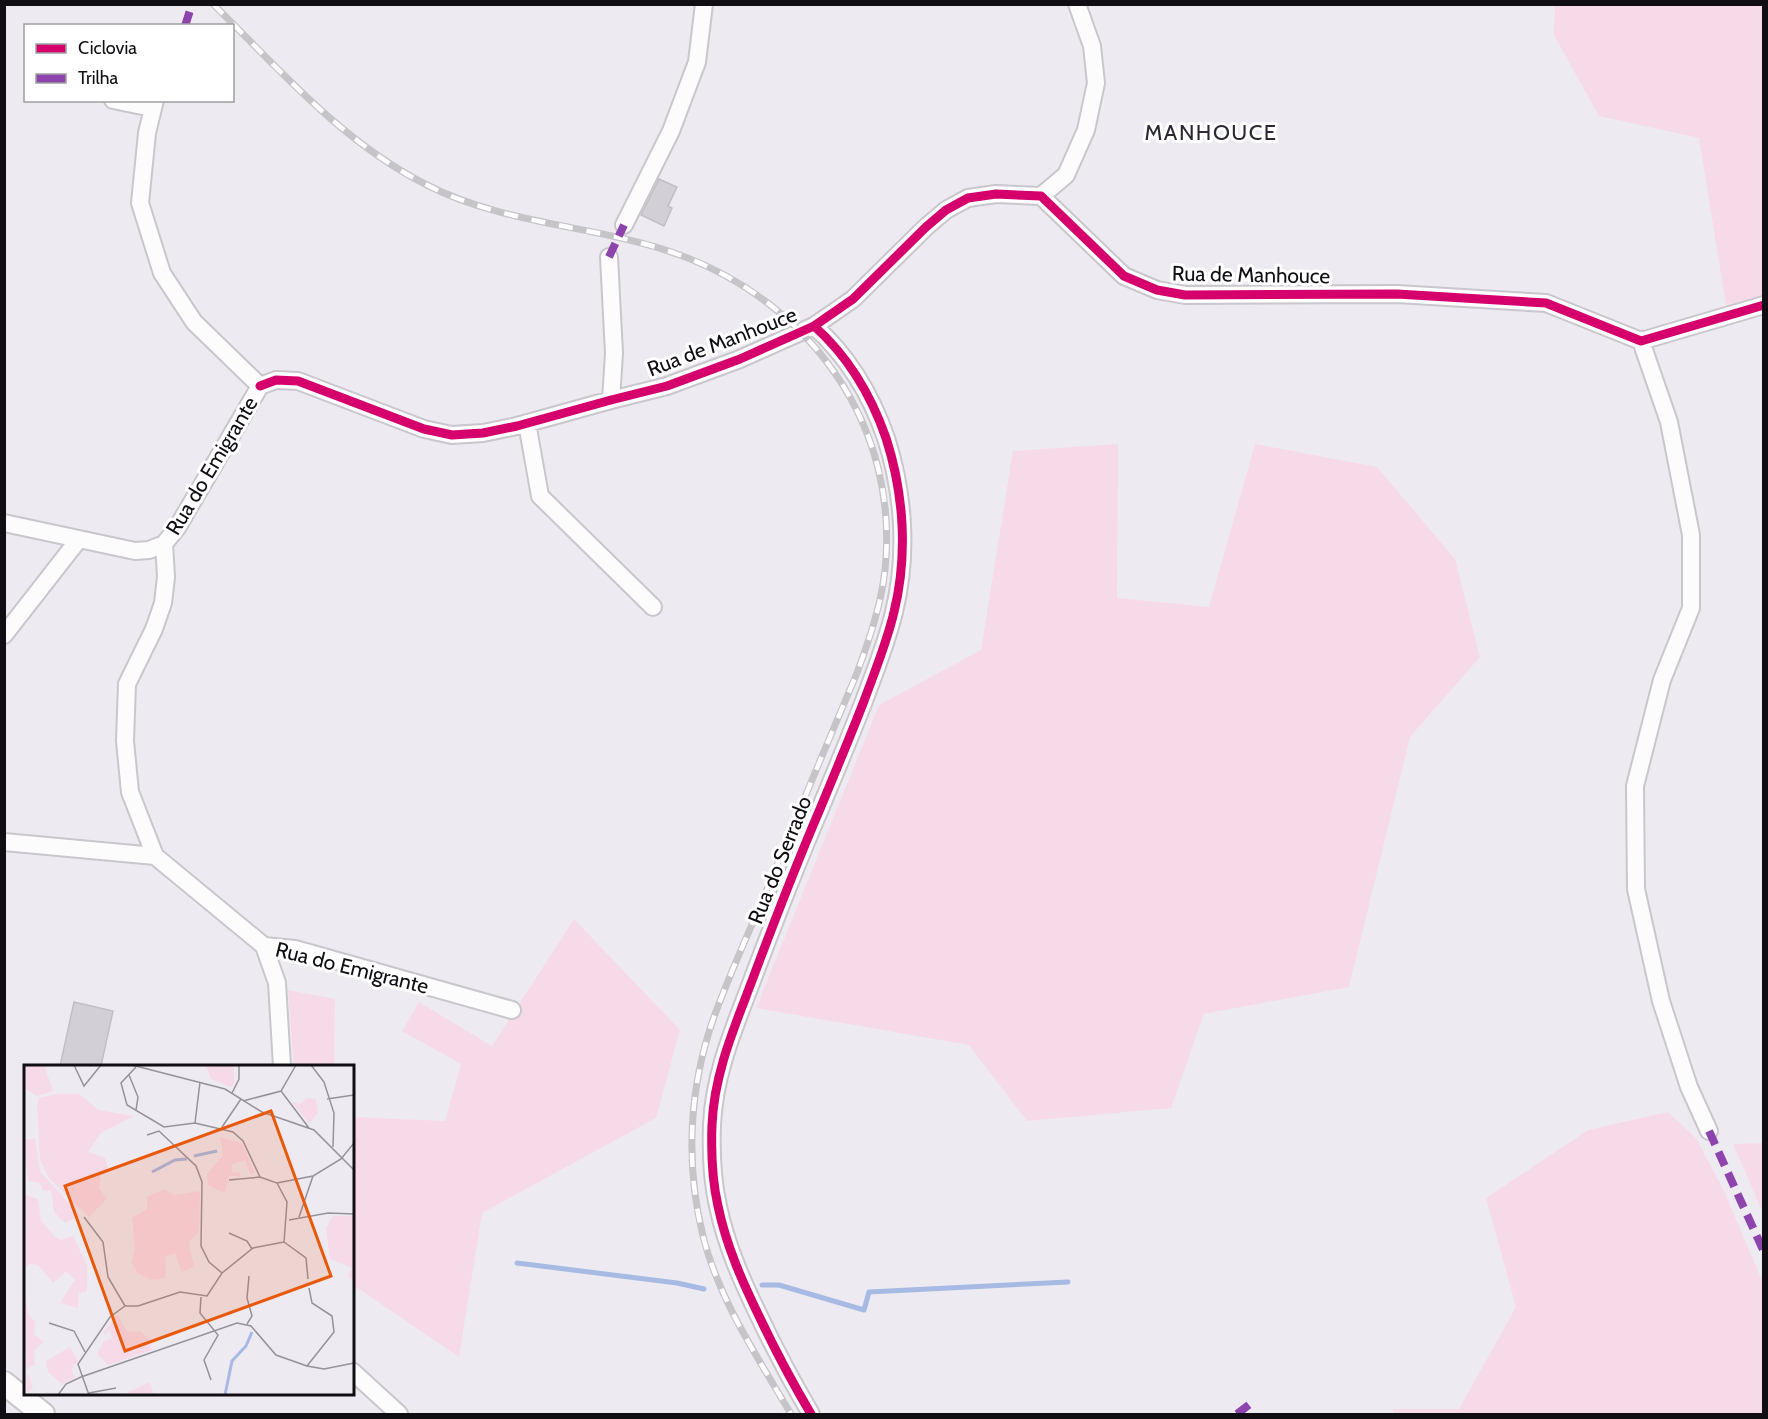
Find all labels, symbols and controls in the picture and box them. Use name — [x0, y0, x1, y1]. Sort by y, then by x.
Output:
legend — [24, 24, 234, 102]
text: Ciclovia — [78, 37, 137, 59]
text: Trilha — [78, 67, 119, 89]
district label: MANHOUCE — [1144, 119, 1278, 146]
street label: Rua de Manhouce — [1172, 261, 1331, 288]
street label: Rua de Manhouce — [644, 301, 800, 382]
street label: Rua do Emigrante — [160, 392, 263, 539]
street label: Rua do Serrado — [743, 792, 817, 927]
street label: Rua do Emigrante — [273, 936, 431, 999]
inset map — [24, 1065, 354, 1395]

